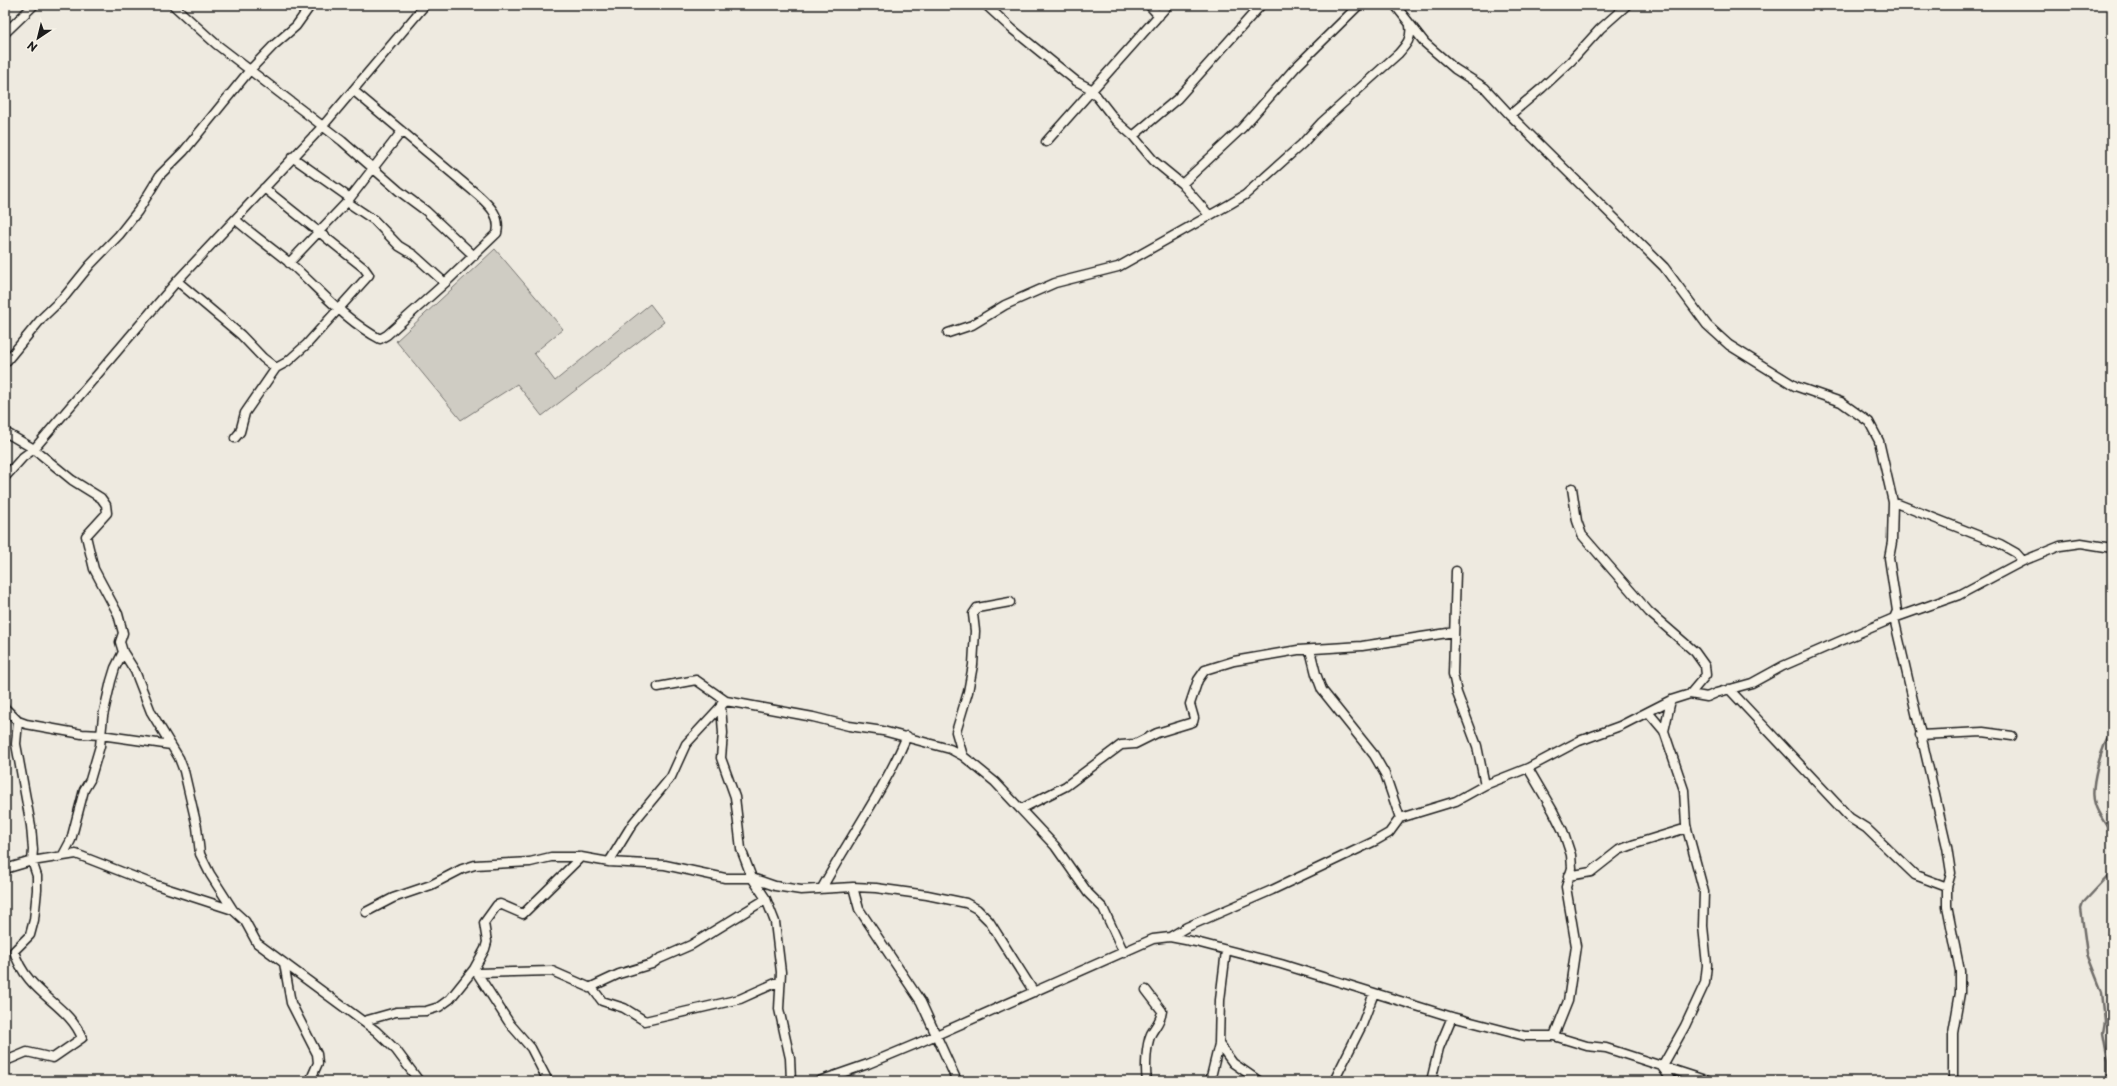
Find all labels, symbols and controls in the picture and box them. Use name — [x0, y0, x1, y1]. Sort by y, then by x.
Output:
north arrow — [18, 18, 58, 58]
text: N — [23, 37, 40, 56]

